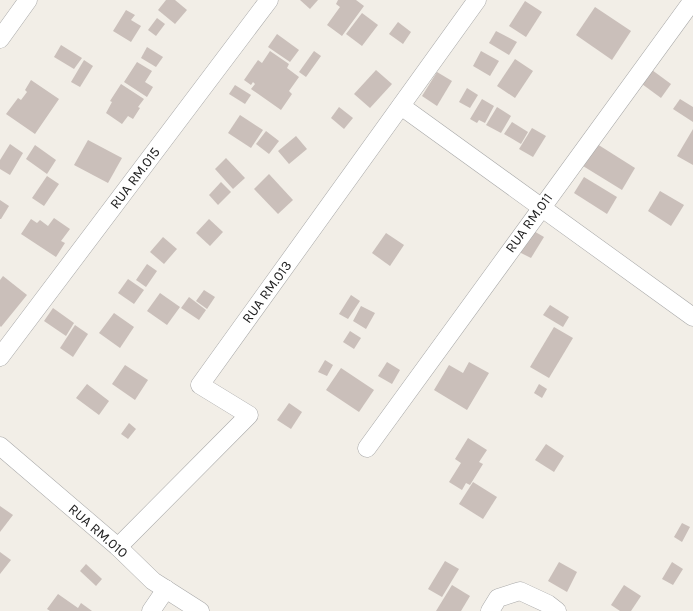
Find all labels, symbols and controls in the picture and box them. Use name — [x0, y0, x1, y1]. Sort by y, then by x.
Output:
street label: RUA RM.015 — [106, 144, 164, 212]
street label: RUA RM.011 — [502, 190, 556, 256]
street label: RUA RM.013 — [239, 257, 295, 327]
street label: RUA RM.010 — [65, 501, 131, 561]

